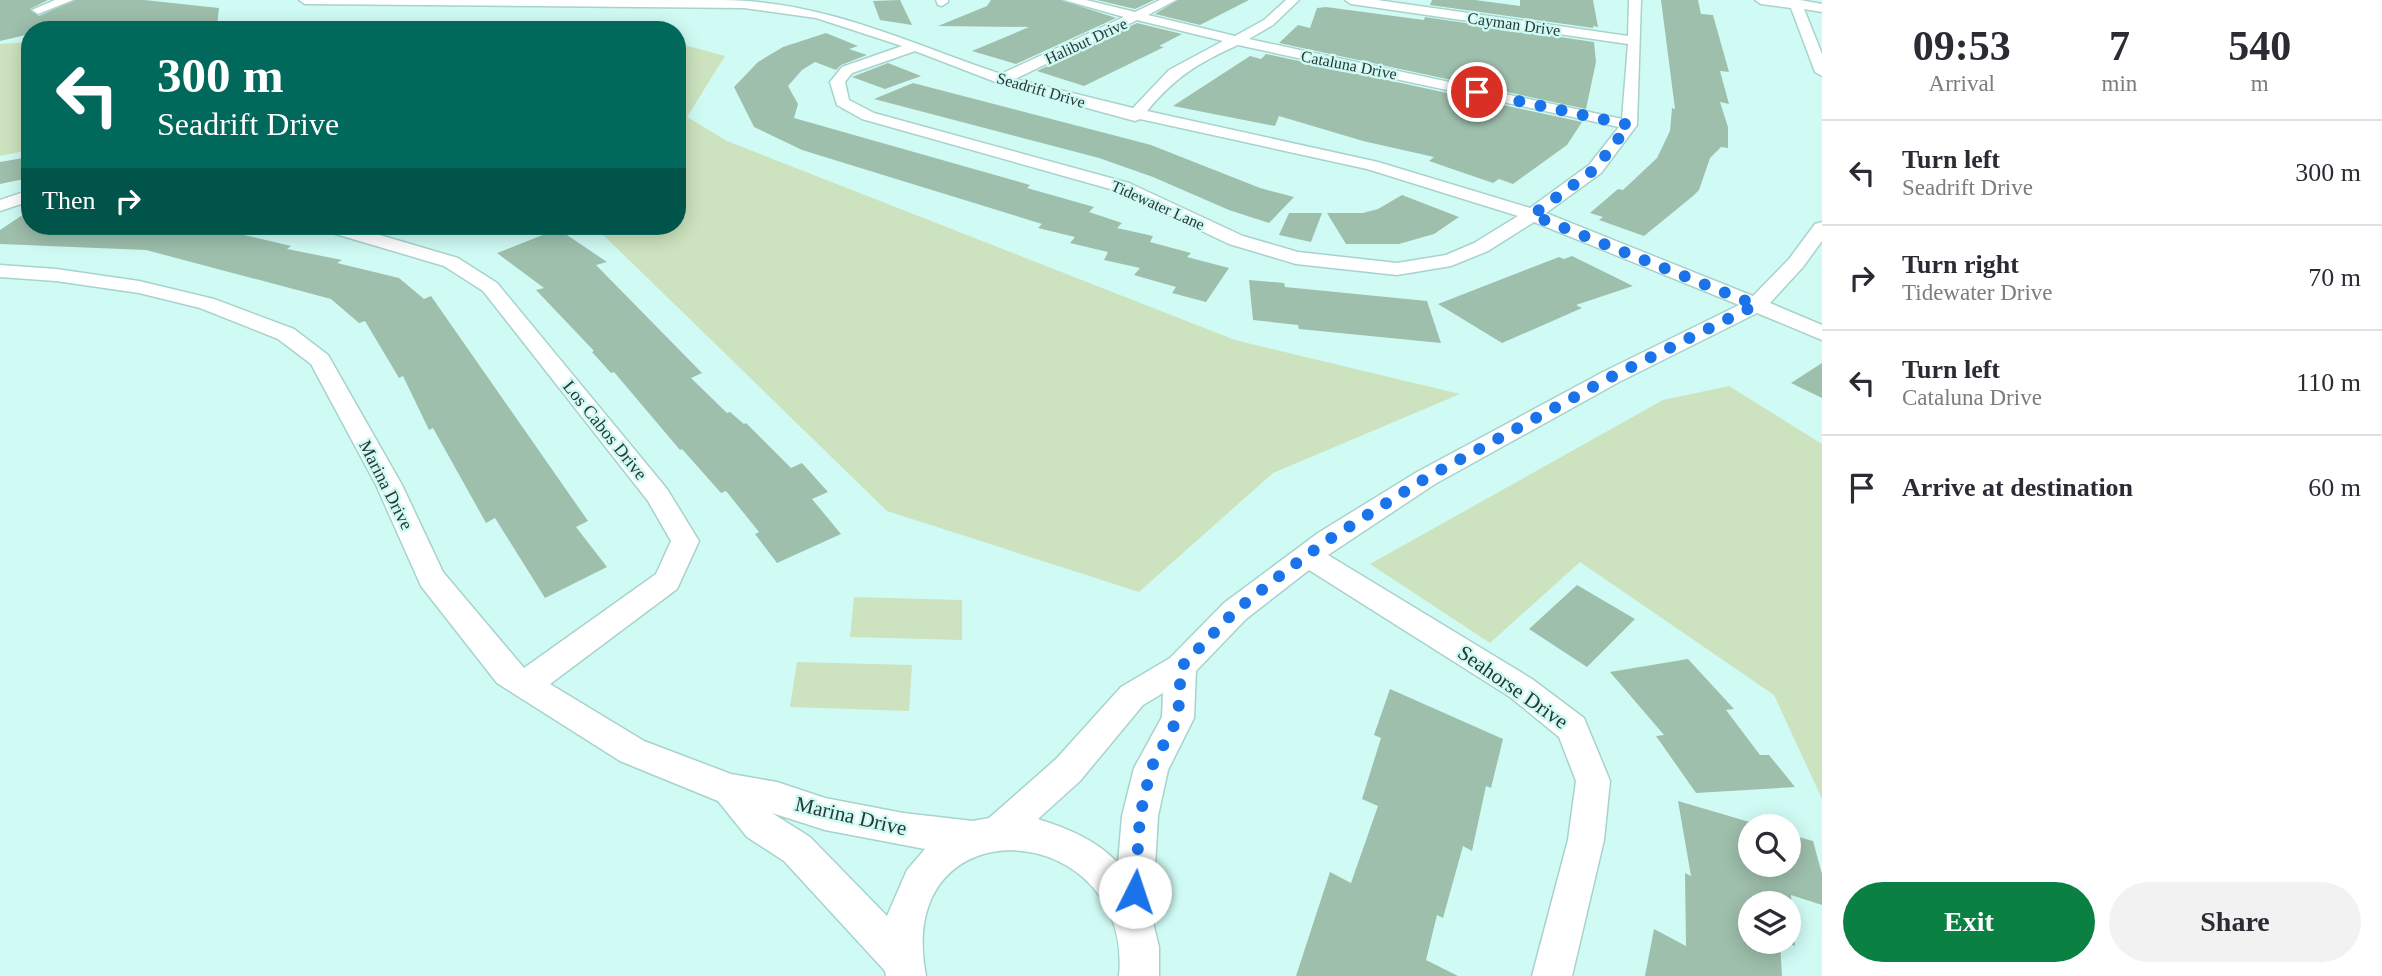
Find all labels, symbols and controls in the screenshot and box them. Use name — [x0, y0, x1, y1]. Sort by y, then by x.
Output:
street label: Cayman Drive — [1466, 9, 1562, 40]
street label: Halibut Drive — [1042, 15, 1130, 67]
text: 09:53 — [1913, 23, 2011, 69]
text: 7 — [2109, 23, 2130, 69]
text: 540 — [2228, 23, 2291, 69]
street label: Cataluna Drive — [1300, 47, 1398, 83]
text: 300 m — [157, 48, 284, 103]
icon: left — [42, 49, 133, 140]
pin — [1447, 62, 1507, 122]
street label: Seadrift Drive — [995, 69, 1087, 111]
text: Arrival — [1929, 71, 1995, 96]
text: min — [2102, 71, 2137, 96]
text: m — [2251, 71, 2269, 96]
icon: arrive — [1458, 73, 1496, 111]
text: Seadrift Drive — [157, 106, 339, 142]
text: Turn left — [1902, 145, 2000, 174]
icon: left — [1843, 154, 1881, 192]
text: 300 m — [2295, 158, 2361, 187]
text: Seadrift Drive — [1902, 175, 2033, 200]
street label: Tidewater Lane — [1109, 177, 1207, 233]
icon: right — [109, 182, 147, 220]
text: Then — [42, 186, 95, 215]
text: Turn right — [1902, 250, 2019, 279]
icon: right — [1843, 259, 1881, 297]
text: 70 m — [2308, 263, 2361, 292]
text: Tidewater Drive — [1902, 280, 2053, 305]
text: Turn left — [1902, 355, 2000, 384]
icon: left — [1843, 364, 1881, 402]
text: 110 m — [2296, 368, 2361, 397]
street label: Los Cabos Drive — [559, 376, 651, 484]
text: Cataluna Drive — [1902, 385, 2042, 410]
street label: Marina Drive — [355, 437, 417, 533]
icon: arrive — [1843, 469, 1881, 507]
text: Arrive at destination — [1902, 473, 2133, 502]
text: 60 m — [2308, 473, 2361, 502]
street label: Seahorse Drive — [1453, 640, 1573, 734]
street label: Marina Drive — [793, 792, 909, 840]
map controls — [1738, 814, 1801, 954]
button: search — [1738, 814, 1801, 877]
position arrow — [1098, 855, 1172, 929]
button: Exit — [1843, 882, 2095, 962]
button: Share — [2109, 882, 2361, 962]
button: layers — [1738, 891, 1801, 954]

